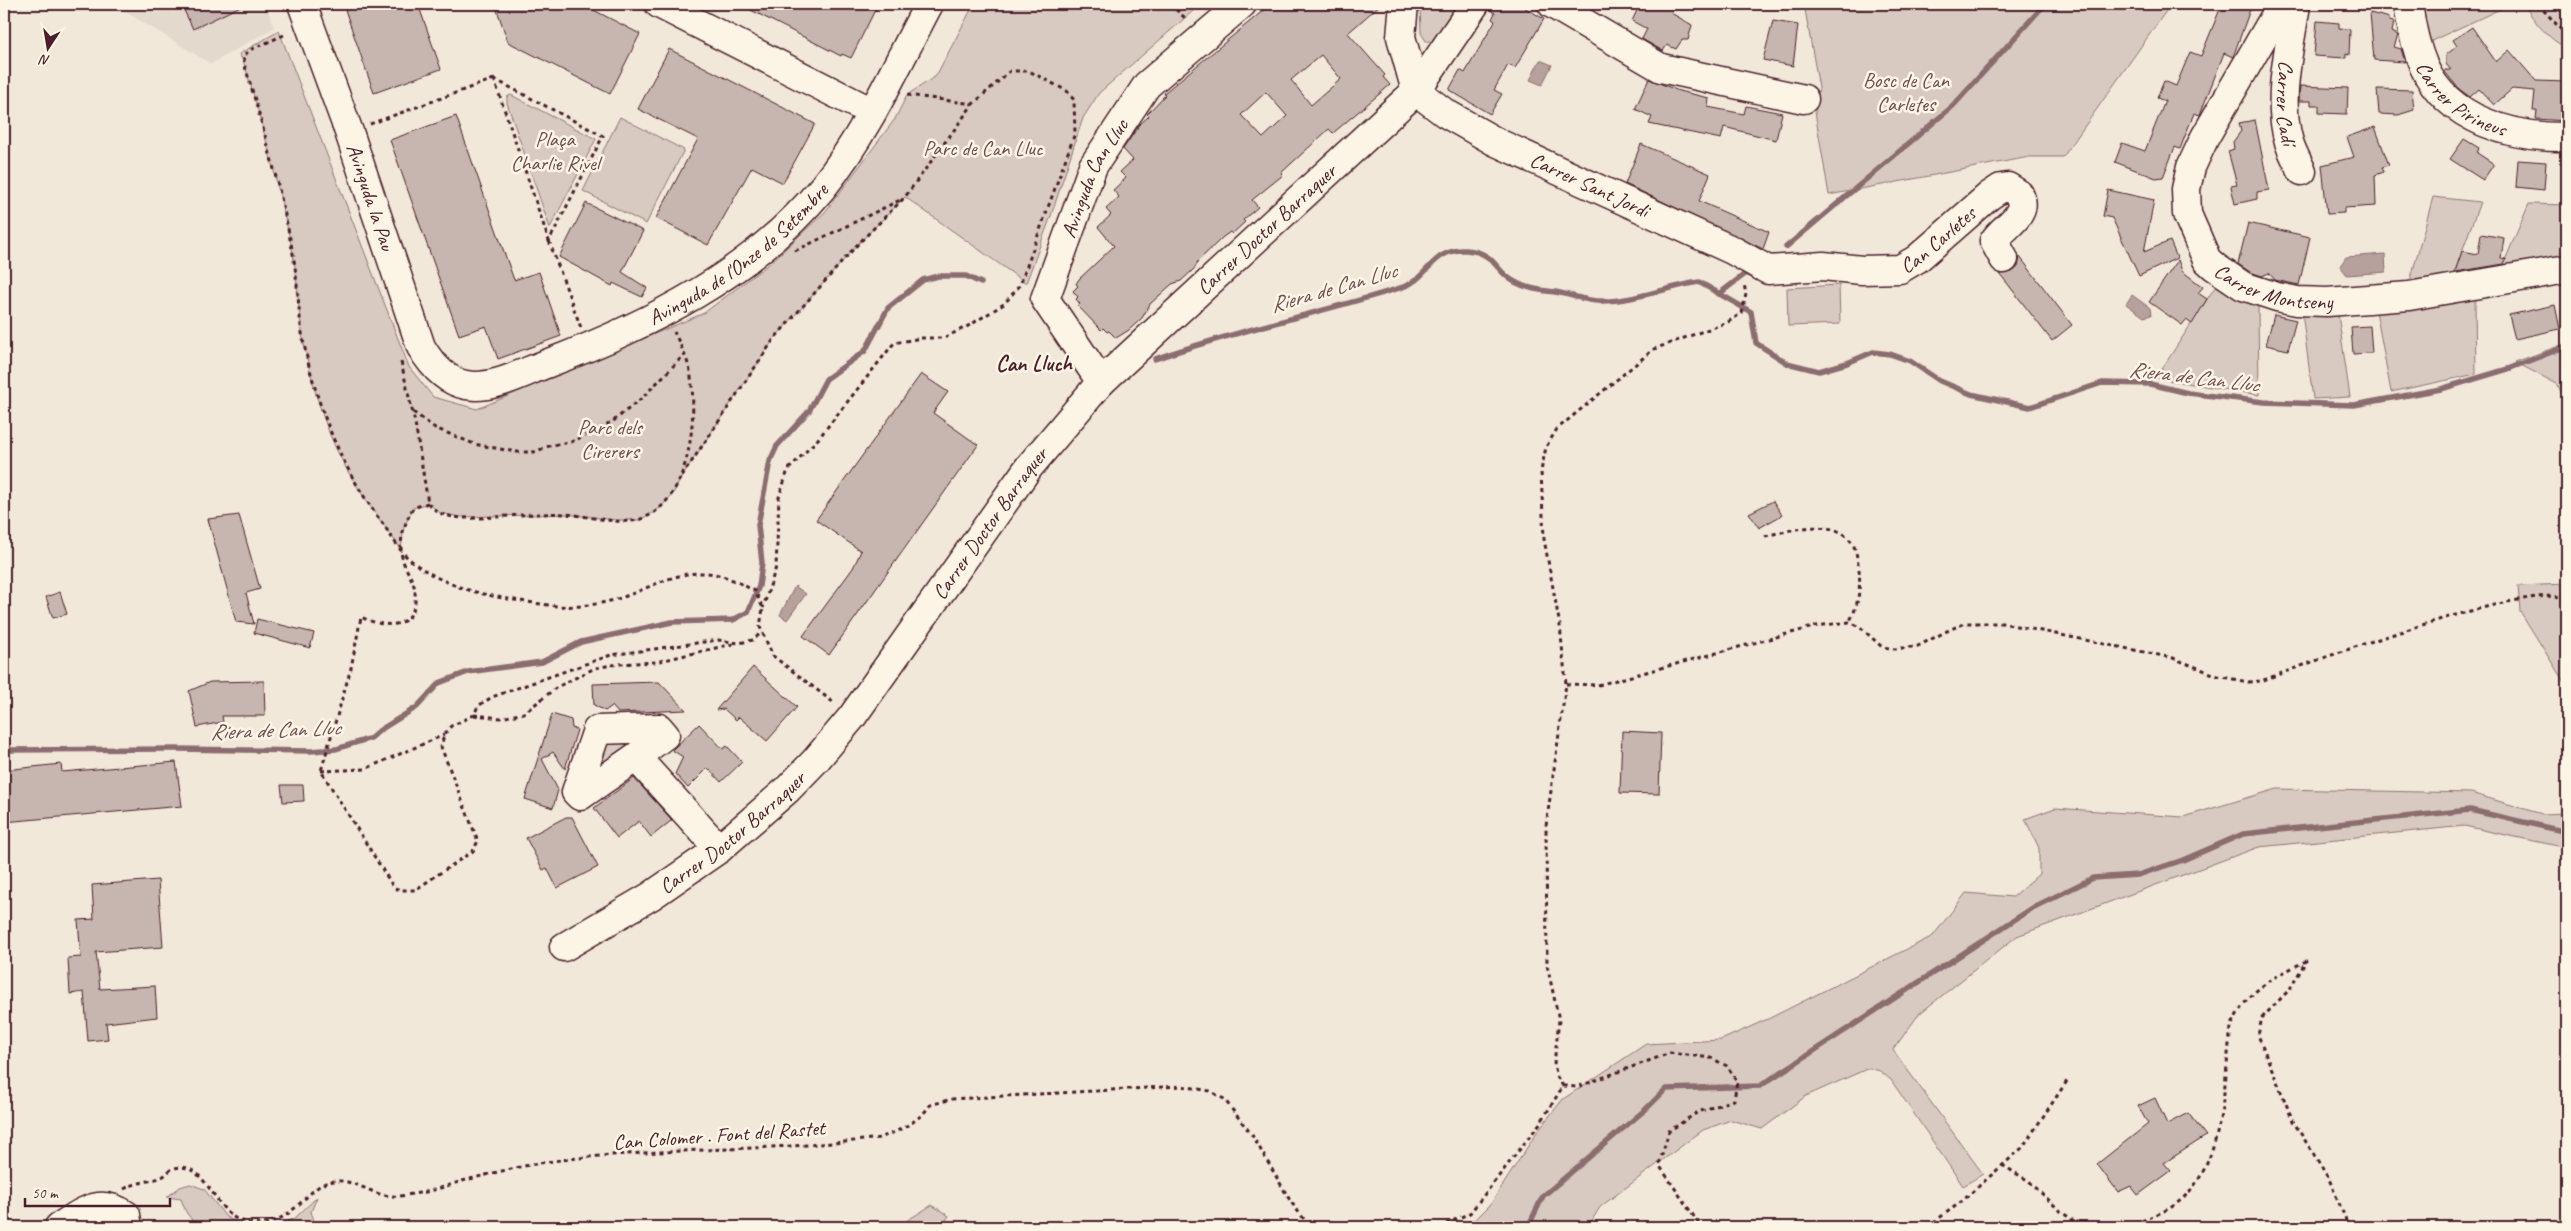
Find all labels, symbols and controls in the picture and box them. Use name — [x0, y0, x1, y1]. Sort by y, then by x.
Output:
north arrow — [22, 22, 72, 72]
text: N — [37, 51, 51, 69]
street label: Carrer Pirineus — [2410, 58, 2511, 143]
street label: Carrer Cadí — [2271, 59, 2303, 153]
park label: Bosc de Can Carletes — [1863, 67, 1950, 117]
street label: Avinguda Can Lluc — [1055, 112, 1135, 241]
park label: Plaça Charlie Rivel — [511, 126, 603, 176]
park label: Parc de Can Lluc — [923, 135, 1044, 161]
street label: Avinguda la Pau — [341, 140, 401, 255]
street label: Carrer Sant Jordi — [1526, 146, 1656, 224]
street label: Carrer Doctor Barraquer — [1191, 157, 1343, 300]
street label: Avinguda de l'Onze de Setembre — [644, 177, 834, 331]
street label: Can Carletes — [1895, 199, 1982, 279]
water label: Riera de Can Lluc — [1267, 256, 1403, 319]
street label: Carrer Montseny — [2210, 257, 2335, 315]
district label: Can Lluch — [996, 350, 1074, 378]
water label: Riera de Can Lluc — [2128, 355, 2263, 399]
park label: Parc dels Cirerers — [578, 414, 644, 464]
street label: Carrer Doctor Barraquer — [926, 440, 1055, 604]
water label: Riera de Can Lluc — [210, 714, 344, 746]
street label: Carrer Doctor Barraquer — [654, 764, 813, 899]
street label: Can Colomer . Font del Rastet — [612, 1114, 828, 1155]
scale bar — [25, 1176, 170, 1208]
text: 50 m — [32, 1184, 59, 1203]

